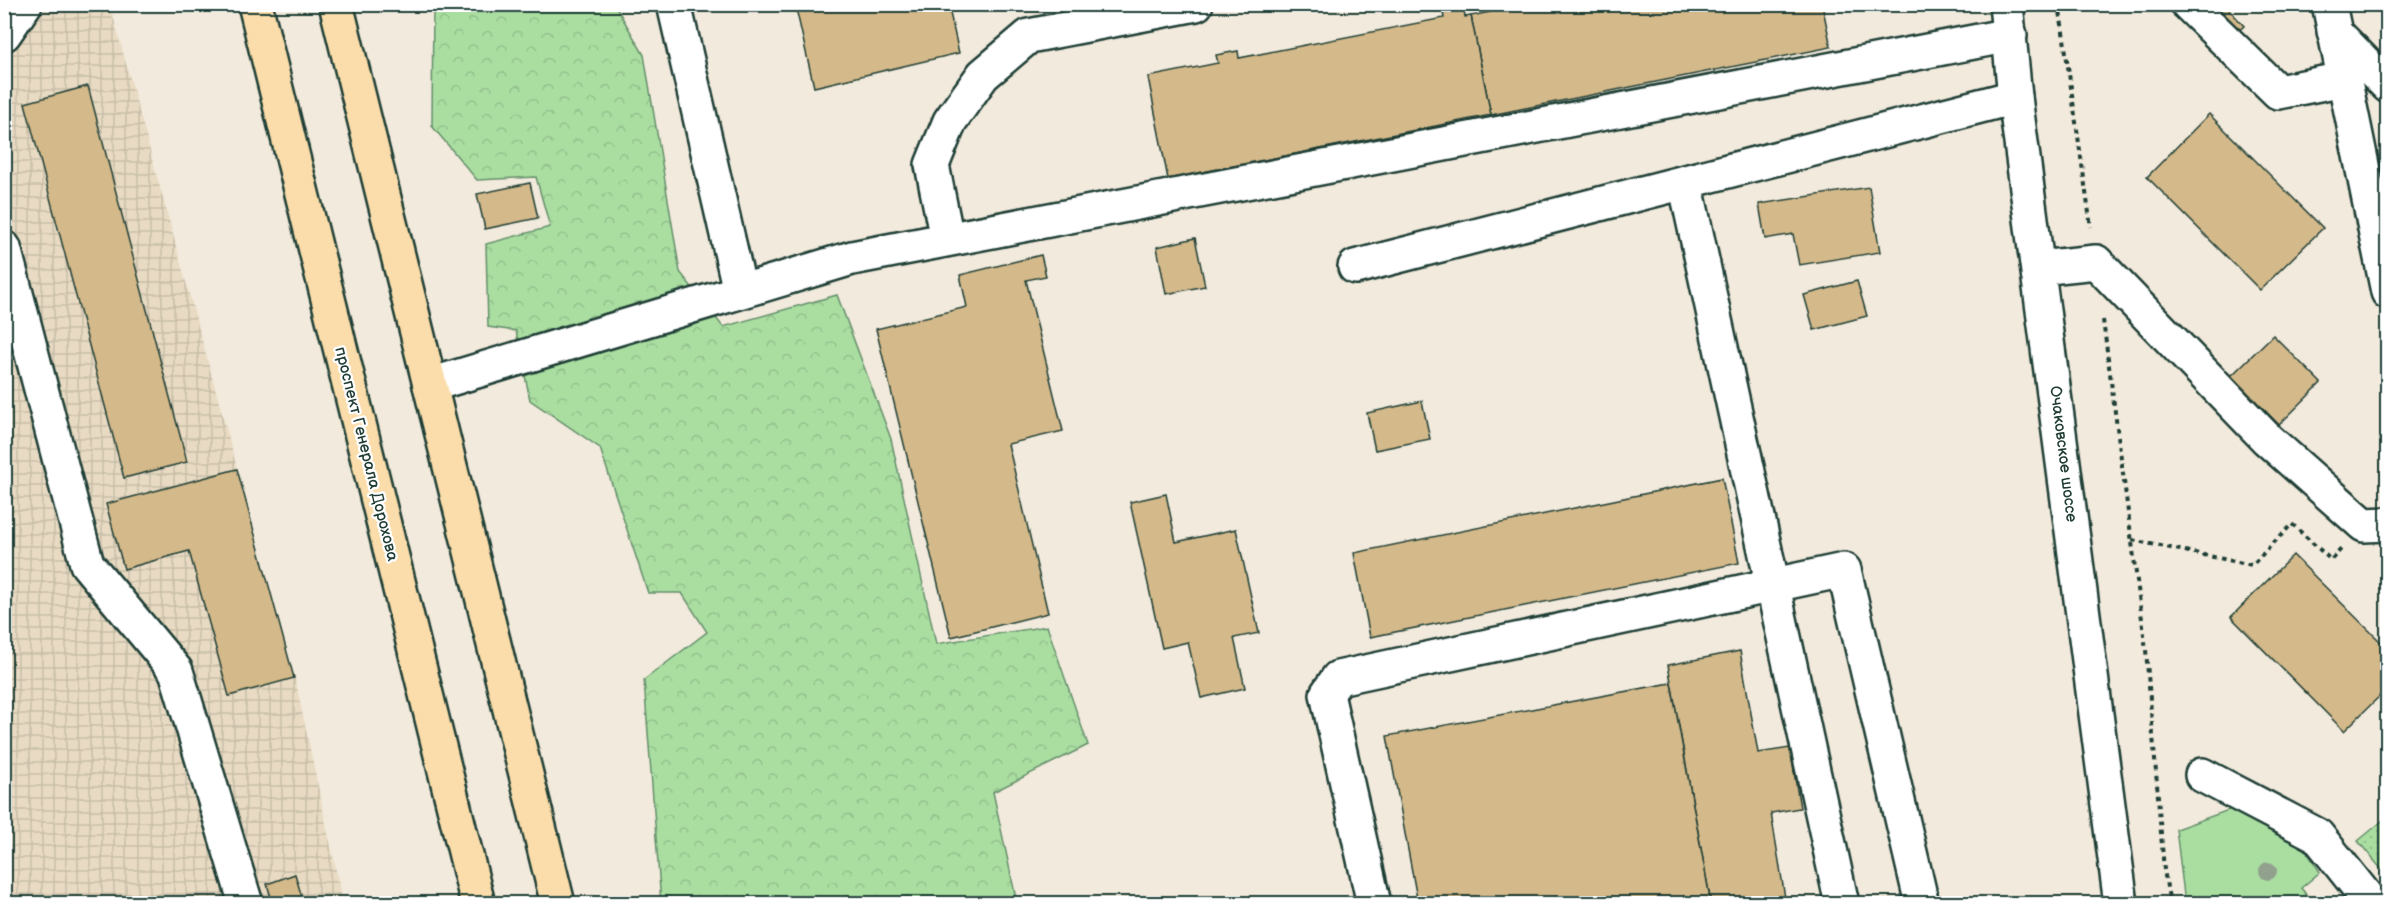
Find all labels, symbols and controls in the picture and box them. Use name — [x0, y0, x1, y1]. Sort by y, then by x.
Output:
street label: проспект Генерала Дорохова — [330, 345, 402, 564]
street label: Очаковское шоссе — [2045, 385, 2081, 523]

